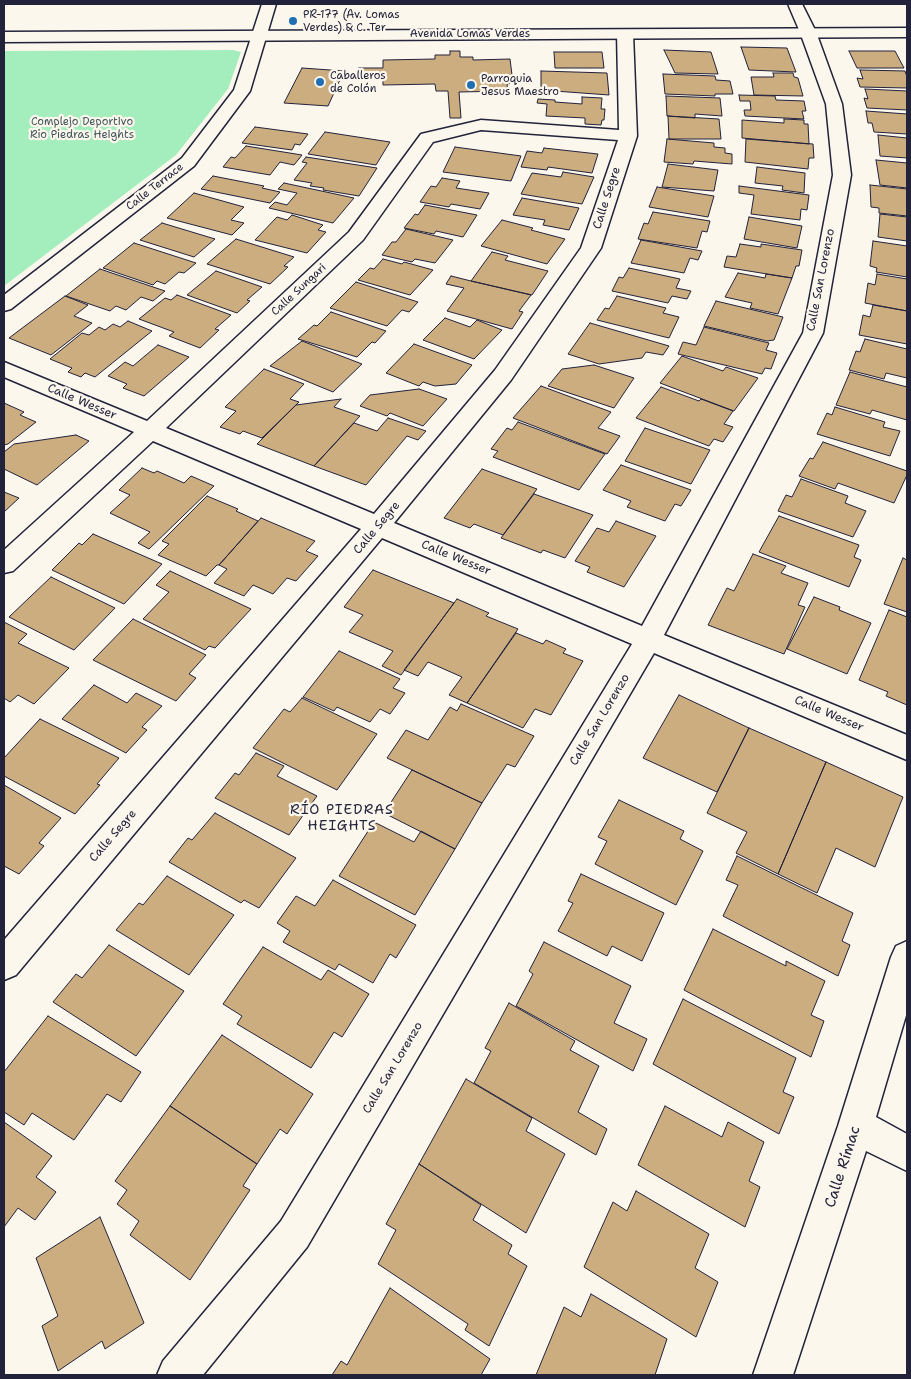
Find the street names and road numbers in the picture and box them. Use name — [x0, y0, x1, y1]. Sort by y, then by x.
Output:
street label: Avenida Lomas Verdes — [410, 27, 530, 41]
street label: Calle Terrace — [124, 161, 186, 213]
street label: Calle Segre — [590, 165, 624, 231]
street label: Calle San Lorenzo — [804, 227, 838, 333]
street label: Calle Sungari — [269, 261, 329, 319]
street label: Calle Wesser — [45, 381, 119, 423]
street label: Calle Segre — [351, 499, 403, 557]
street label: Calle Wesser — [419, 537, 493, 579]
street label: Calle San Lorenzo — [567, 672, 633, 768]
street label: Calle Wesser — [792, 693, 866, 735]
street label: Calle Segre — [86, 807, 140, 865]
street label: Calle San Lorenzo — [360, 1020, 426, 1116]
street label: Calle Rímac — [821, 1124, 865, 1210]

